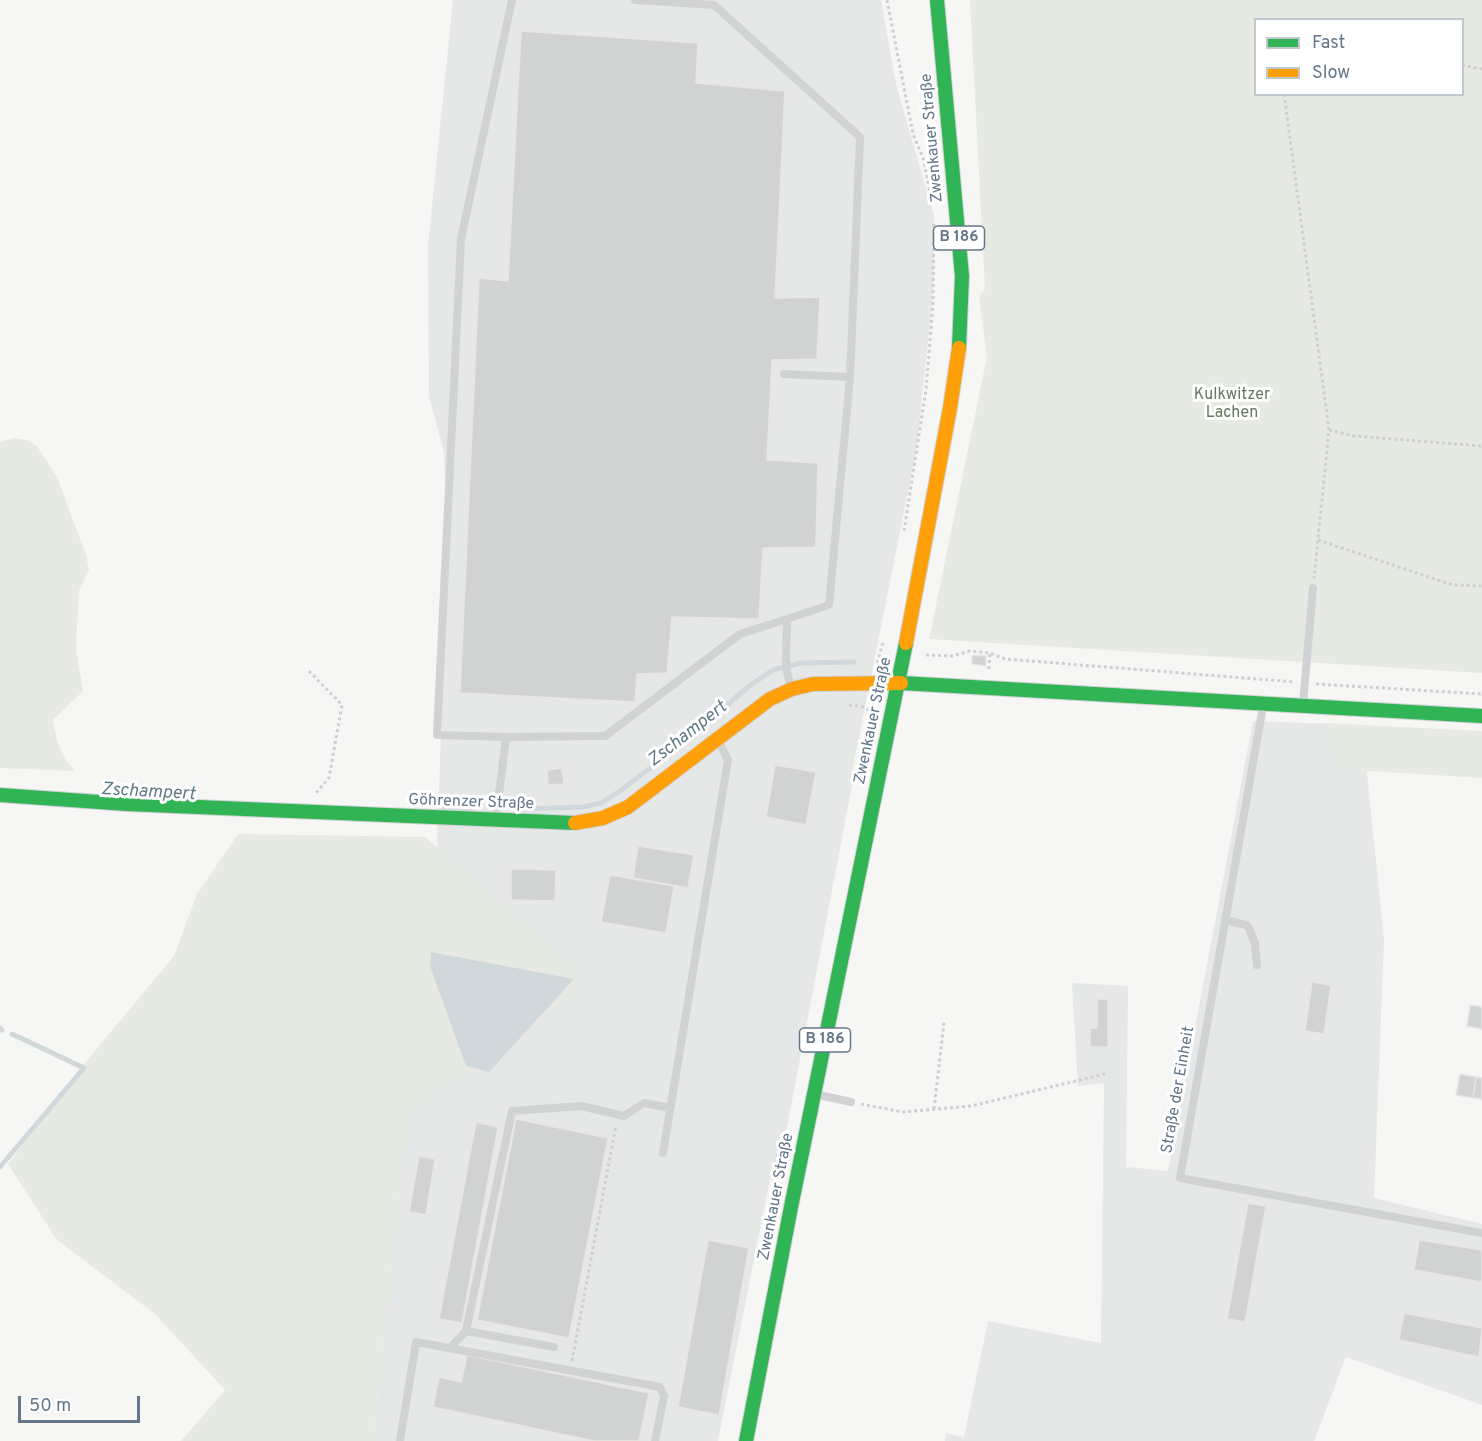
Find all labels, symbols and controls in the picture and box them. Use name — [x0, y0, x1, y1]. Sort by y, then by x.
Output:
legend — [1254, 18, 1464, 96]
text: Fast — [1312, 32, 1345, 55]
text: Slow — [1312, 62, 1350, 85]
street label: Zwenkauer Straße — [918, 73, 948, 203]
road number: B 186 — [934, 226, 984, 250]
park label: Kulkwitzer Lachen — [1194, 386, 1270, 424]
street label: Zwenkauer Straße — [851, 656, 897, 786]
water label: Zschampert — [644, 698, 732, 772]
water label: Zschampert — [100, 780, 196, 806]
street label: Göhrenzer Straße — [408, 791, 534, 815]
street label: Straße der Einheit — [1158, 1025, 1200, 1155]
road number: B 186 — [800, 1028, 850, 1052]
street label: Zwenkauer Straße — [755, 1132, 799, 1262]
scale bar — [21, 1384, 142, 1422]
text: 50 m — [29, 1395, 71, 1418]

